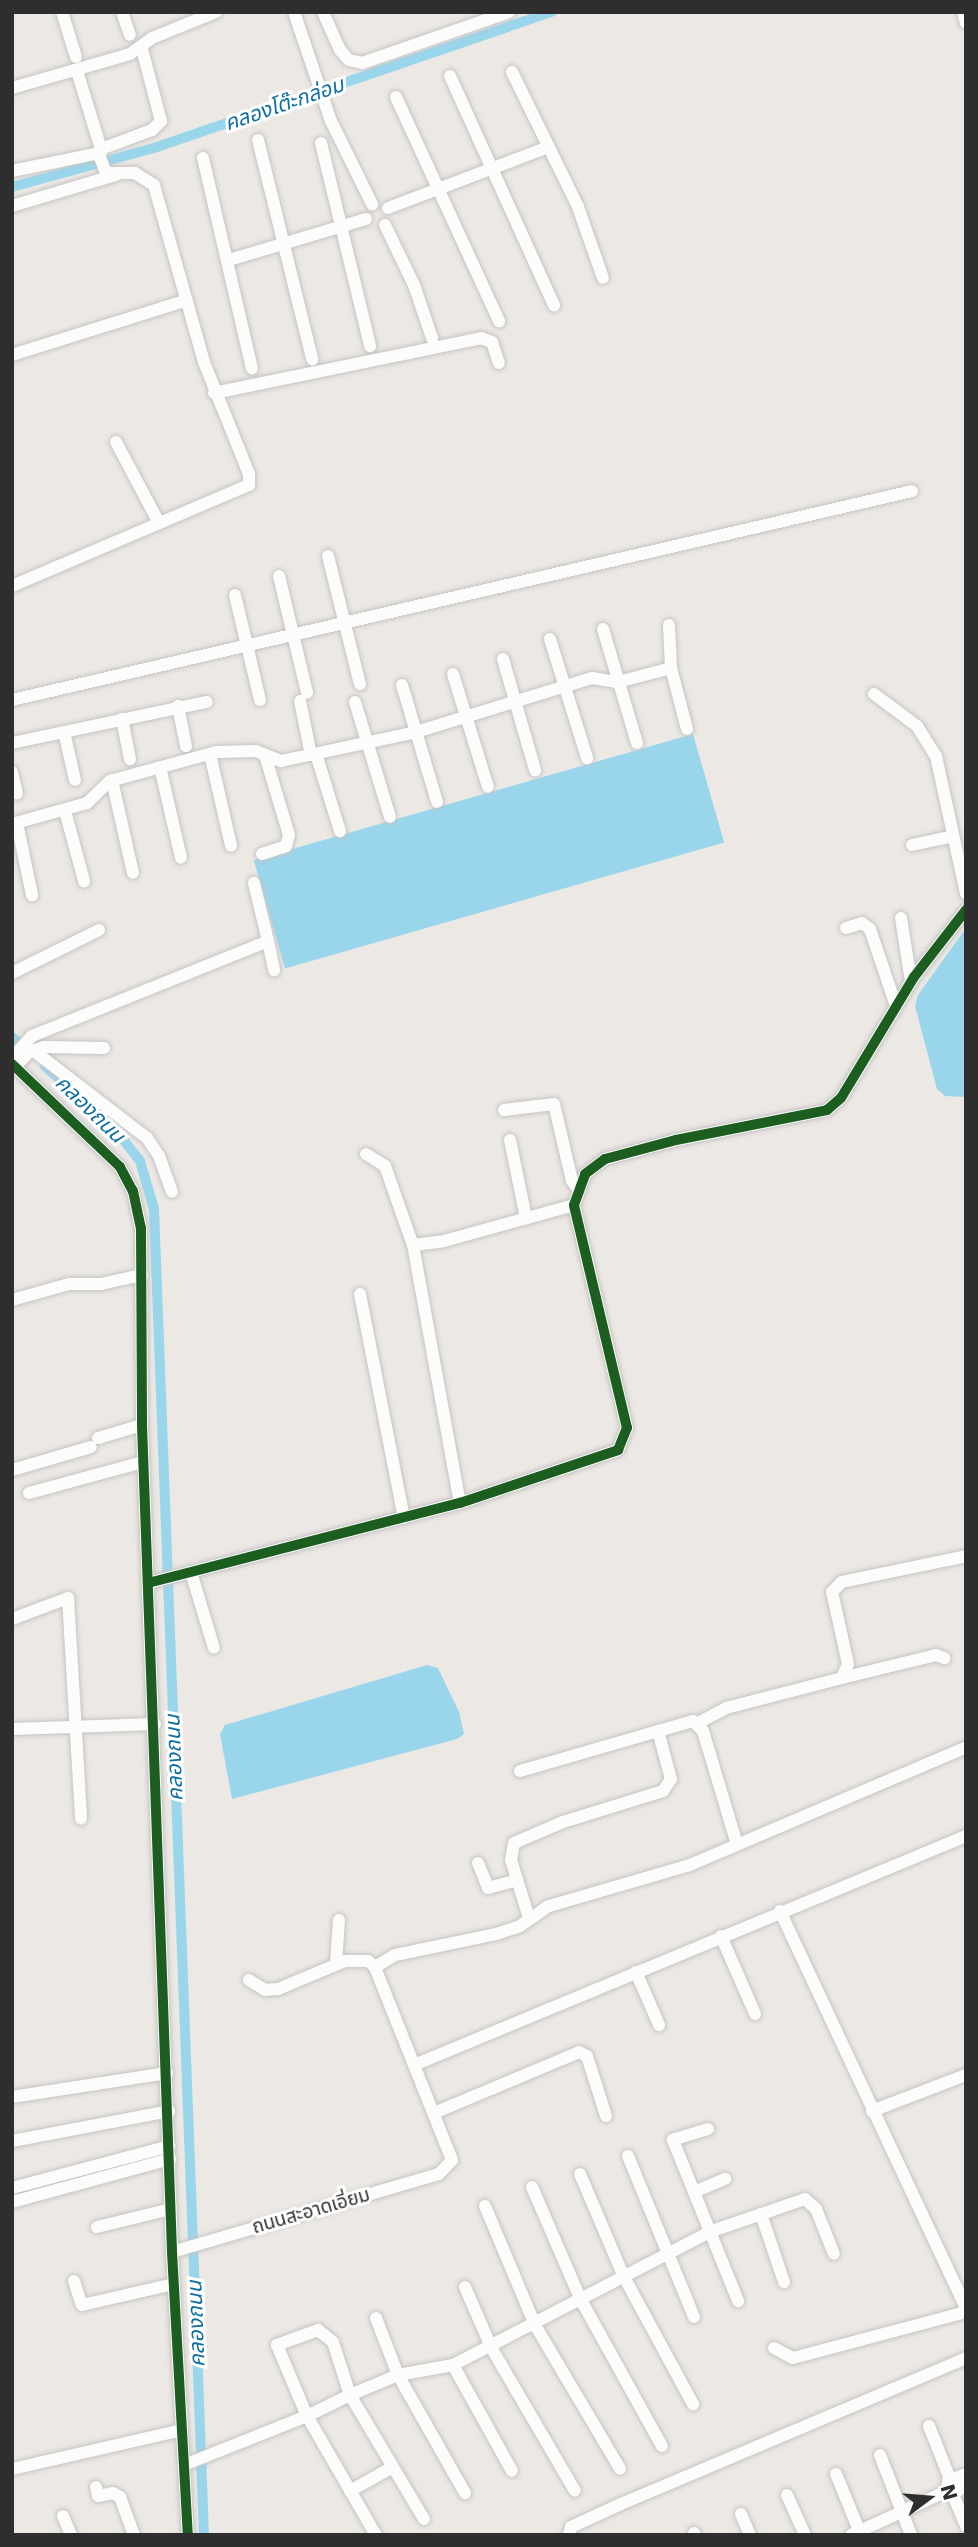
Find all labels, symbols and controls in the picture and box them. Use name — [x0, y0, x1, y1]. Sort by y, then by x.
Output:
water label: คลองโต๊ะกล่อม — [221, 72, 347, 136]
water label: คลองถนน — [50, 1070, 130, 1148]
water label: คลองถนน — [160, 1714, 188, 1802]
street label: ถนนสะอาดเอี่ยม — [249, 2183, 373, 2239]
water label: คลองถนน — [182, 2280, 210, 2368]
north arrow — [894, 2463, 964, 2533]
text: N — [936, 2482, 962, 2503]

